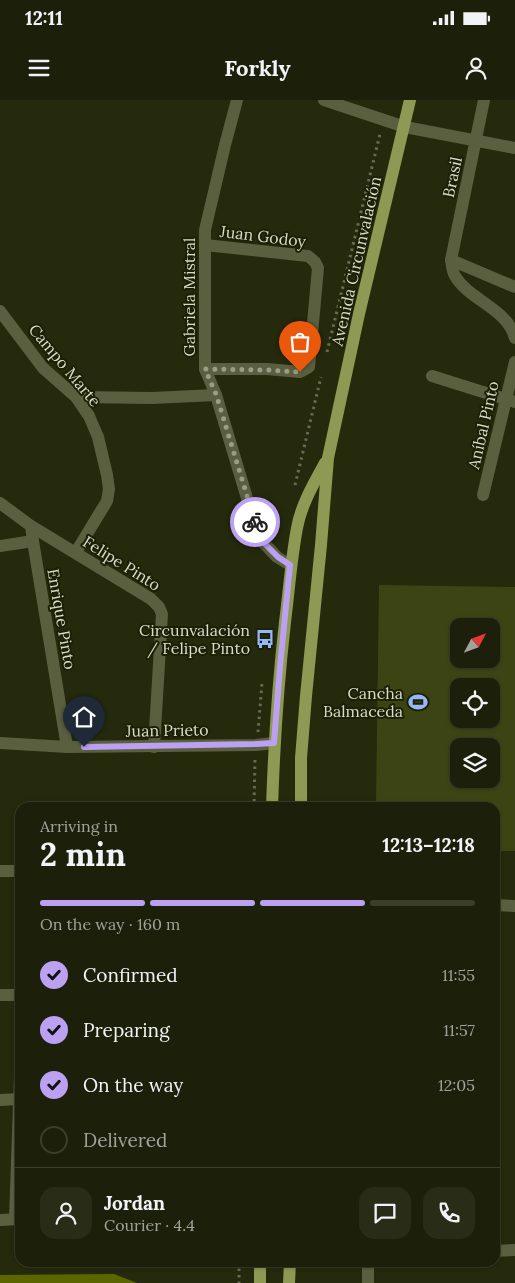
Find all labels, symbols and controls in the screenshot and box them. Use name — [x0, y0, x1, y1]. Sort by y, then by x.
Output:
text: 12:11 — [25, 6, 63, 30]
icon: menu — [25, 54, 53, 82]
text: Forkly — [224, 54, 291, 82]
icon: person — [462, 54, 490, 82]
street label: Brasil — [438, 155, 466, 199]
street label: Avenida Circunvalación — [327, 174, 385, 349]
street label: Juan Godoy — [218, 221, 308, 251]
street label: Gabriela Mistral — [179, 238, 199, 356]
street label: Campo Marte — [25, 320, 106, 411]
pin — [279, 321, 321, 372]
icon: bag — [286, 328, 314, 356]
street label: Aníbal Pinto — [463, 379, 503, 472]
courier — [230, 497, 280, 547]
icon: bike — [241, 508, 269, 536]
street label: Felipe Pinto — [79, 531, 165, 595]
street label: Enrique Pinto — [43, 567, 81, 671]
north arrow — [450, 618, 500, 668]
map controls — [450, 618, 500, 788]
place label: Circunvalación / Felipe Pinto — [139, 620, 250, 659]
bus stop icon: Circunvalación / Felipe Pinto — [254, 628, 276, 650]
button: locate — [450, 678, 500, 728]
place label: Cancha Balmaceda — [323, 683, 403, 721]
sports icon: Cancha Balmaceda — [407, 691, 429, 713]
pin — [63, 696, 105, 747]
icon: home — [70, 703, 98, 731]
street label: Juan Prieto — [124, 719, 209, 741]
button: layers — [450, 738, 500, 788]
text: Arriving in — [40, 816, 118, 836]
text: 12:13–12:18 — [382, 833, 475, 857]
text: 2 min — [40, 834, 126, 875]
text: On the way · 160 m — [40, 914, 180, 934]
icon: check — [40, 961, 68, 989]
text: Confirmed — [83, 963, 178, 987]
text: 11:55 — [442, 965, 475, 985]
icon: check — [40, 1016, 68, 1044]
text: Preparing — [83, 1018, 170, 1042]
text: 11:57 — [443, 1020, 475, 1040]
icon: check — [40, 1071, 68, 1099]
text: On the way — [83, 1073, 183, 1097]
text: 12:05 — [438, 1075, 475, 1095]
text: Delivered — [83, 1128, 167, 1152]
button: person — [40, 1187, 92, 1239]
button: chat — [359, 1187, 411, 1239]
button: phone — [423, 1187, 475, 1239]
text: Jordan — [104, 1191, 165, 1215]
text: Courier · 4.4 — [104, 1215, 195, 1235]

